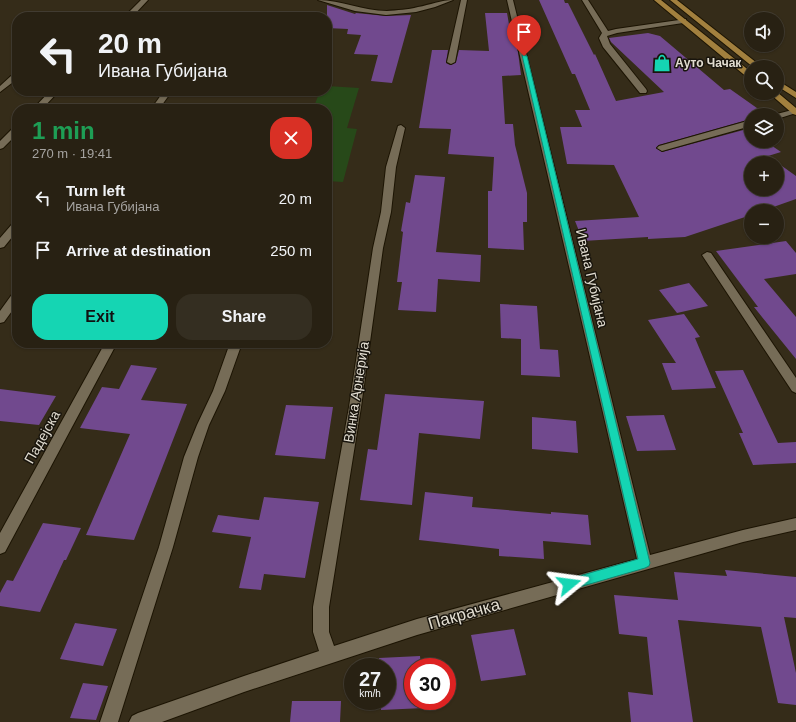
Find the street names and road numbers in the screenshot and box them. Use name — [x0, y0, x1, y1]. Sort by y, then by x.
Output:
street label: Ивана Губијана — [573, 227, 611, 329]
street label: Винка Арнерија — [340, 340, 372, 444]
street label: Падејска — [21, 408, 63, 466]
street label: Пакрачка — [426, 595, 503, 633]

